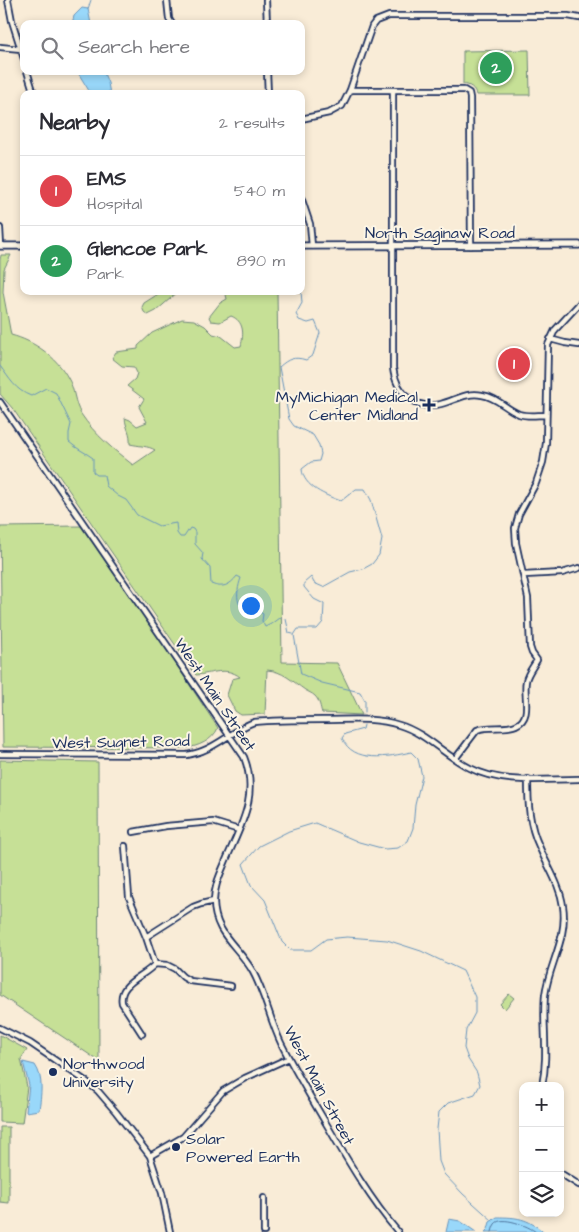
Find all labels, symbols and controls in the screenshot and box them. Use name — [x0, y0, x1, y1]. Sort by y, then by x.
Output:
search box — [20, 20, 305, 75]
icon: search — [38, 34, 66, 62]
text: Search here — [78, 34, 190, 61]
pin: 2 — [480, 49, 512, 87]
text: Nearby — [40, 108, 110, 137]
text: 2 results — [219, 112, 285, 134]
text: EMS — [87, 166, 126, 193]
text: 1 — [55, 180, 57, 202]
text: 540 m — [234, 180, 285, 202]
text: Hospital — [87, 193, 142, 215]
street label: North Saginaw Road — [365, 222, 515, 245]
text: Glencoe Park — [87, 236, 207, 263]
text: 2 — [51, 250, 61, 272]
text: 890 m — [237, 250, 285, 272]
text: Park — [87, 263, 124, 285]
pin: 1 — [498, 345, 530, 383]
place label: MyMichigan Medical Center Midland — [276, 386, 418, 426]
marker: MyMichigan Medical Center Midland — [422, 398, 436, 412]
your location — [238, 593, 264, 619]
street label: West Main Street — [169, 634, 262, 756]
street label: West Sugnet Road — [52, 730, 190, 755]
street label: West Main Street — [278, 1022, 360, 1149]
place label: Northwood University — [63, 1053, 144, 1094]
marker: Northwood University — [47, 1066, 59, 1078]
map controls — [519, 1082, 564, 1217]
button: + — [519, 1082, 564, 1127]
button: − — [519, 1127, 564, 1172]
place label: Solar Powered Earth — [186, 1128, 300, 1168]
marker: Solar Powered Earth — [170, 1141, 182, 1153]
button: layers — [519, 1172, 564, 1217]

